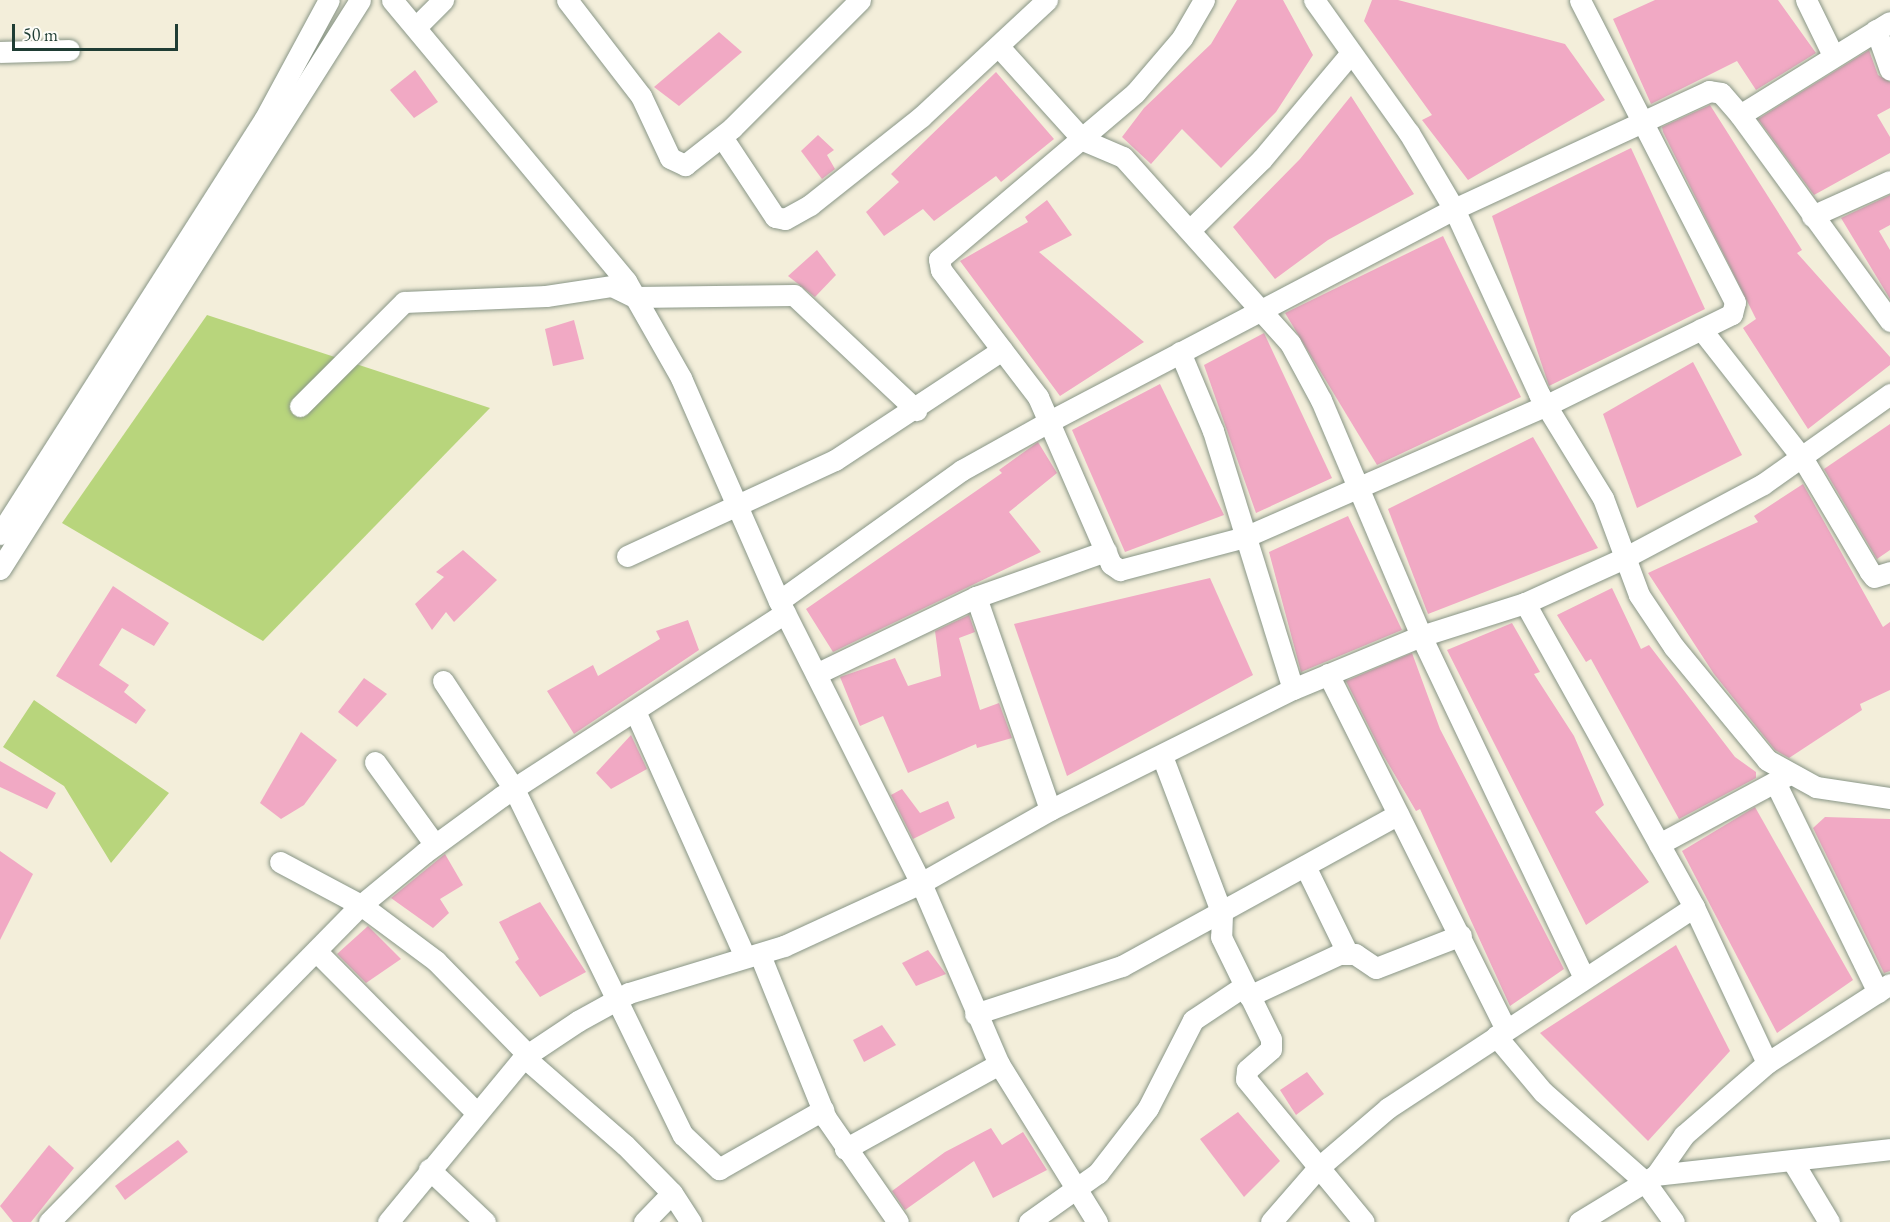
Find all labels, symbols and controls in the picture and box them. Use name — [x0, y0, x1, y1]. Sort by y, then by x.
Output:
scale bar — [15, 12, 182, 50]
text: 50 m — [23, 23, 58, 46]

